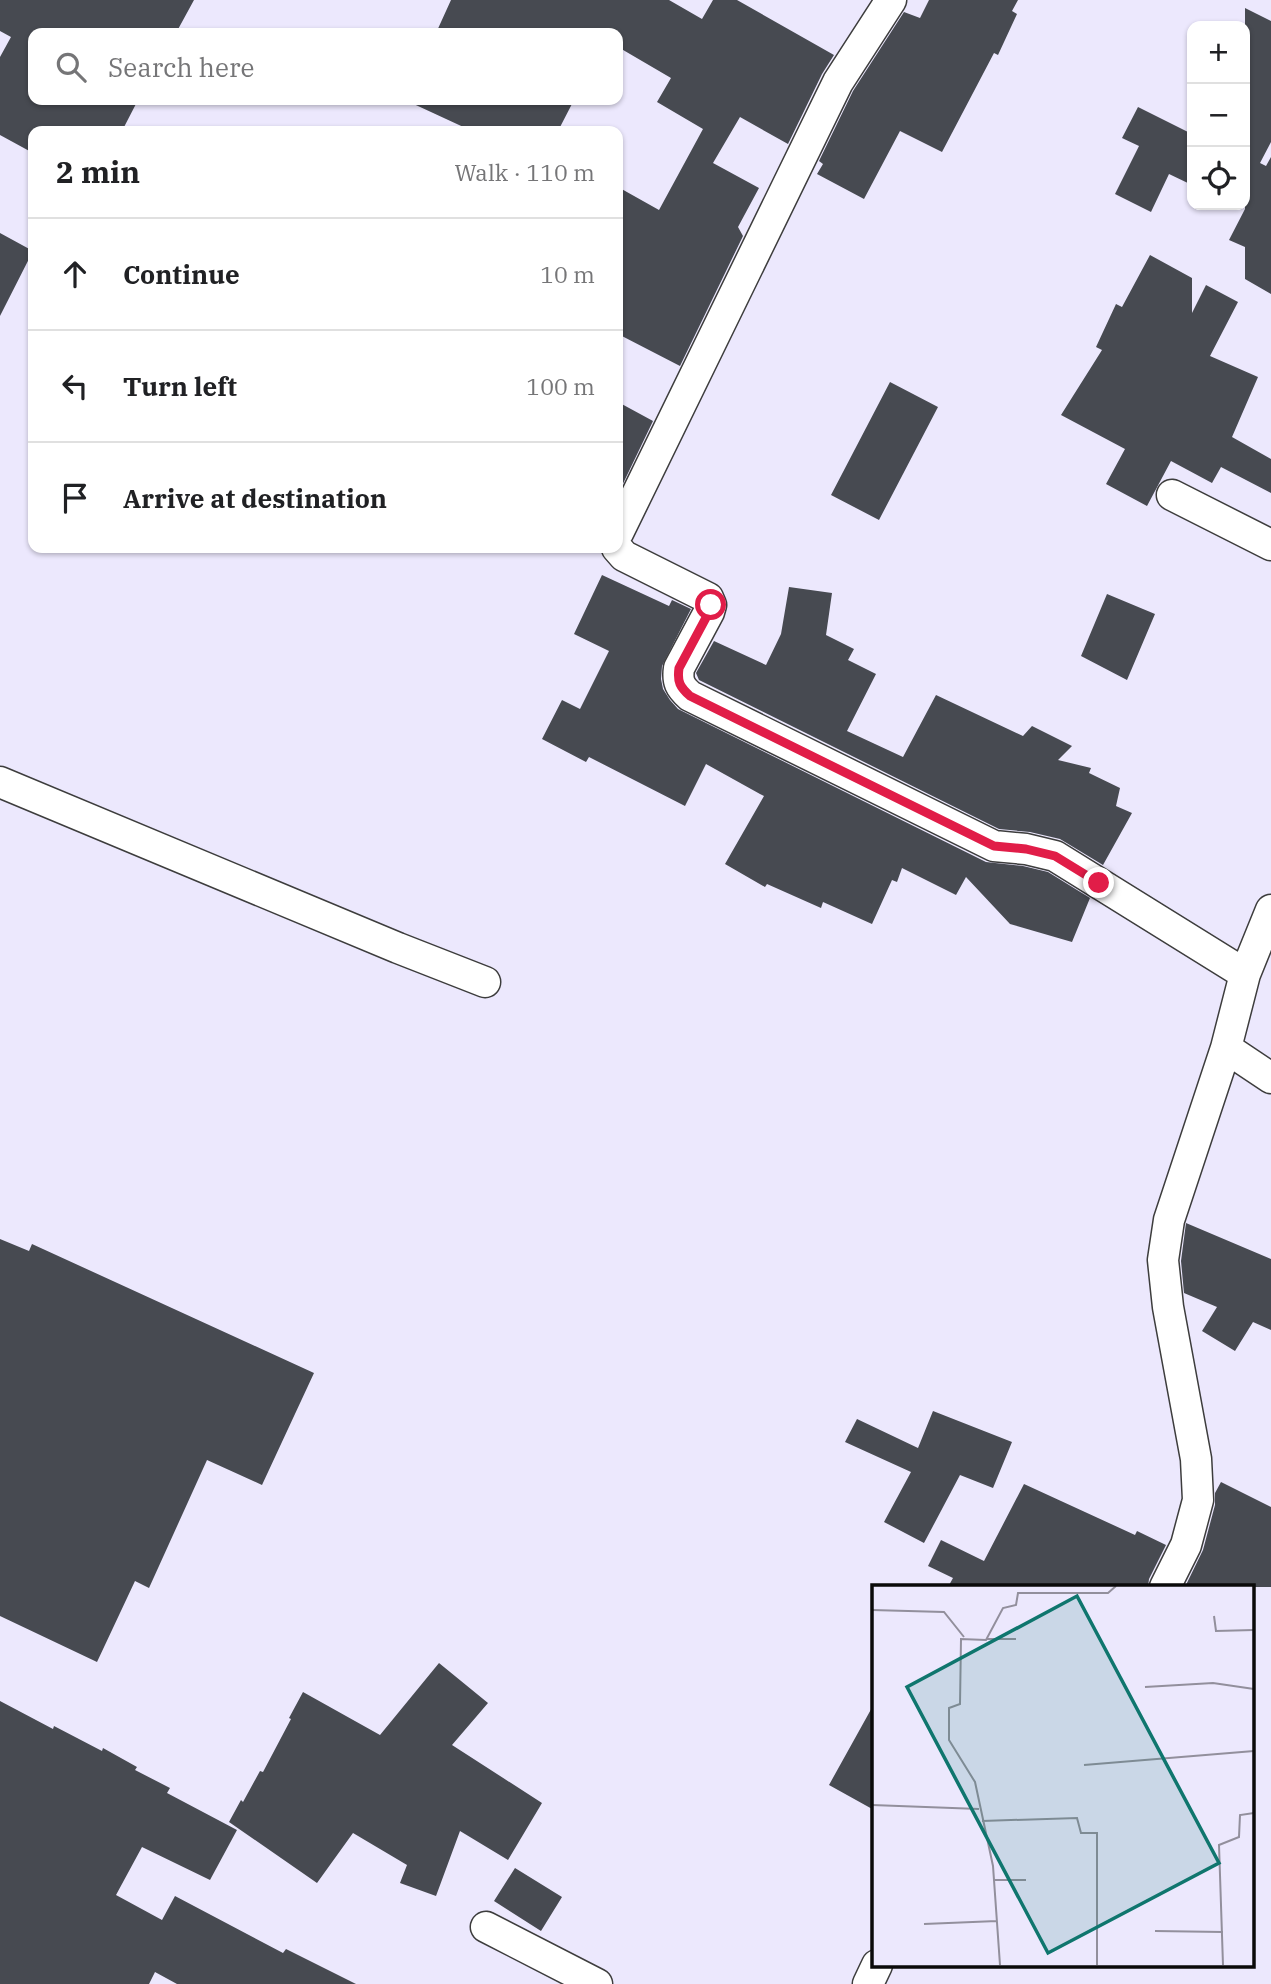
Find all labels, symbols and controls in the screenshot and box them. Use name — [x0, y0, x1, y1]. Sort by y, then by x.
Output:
map controls — [1187, 21, 1250, 210]
button: + — [1187, 21, 1250, 84]
search box — [28, 28, 623, 105]
icon: search — [52, 48, 90, 86]
text: Search here — [108, 50, 254, 84]
button: − — [1187, 84, 1250, 147]
button: locate — [1187, 147, 1250, 210]
text: 2 min — [56, 152, 140, 191]
text: Walk · 110 m — [454, 157, 595, 187]
icon: ahead — [56, 255, 94, 293]
text: Continue — [123, 257, 240, 291]
text: 10 m — [540, 259, 595, 289]
icon: left — [56, 367, 94, 405]
text: Turn left — [123, 369, 237, 403]
text: 100 m — [526, 371, 595, 401]
icon: arrive — [56, 479, 94, 517]
text: Arrive at destination — [123, 481, 387, 515]
route start — [695, 589, 726, 620]
route end — [1083, 867, 1114, 898]
inset map — [872, 1585, 1254, 1966]

